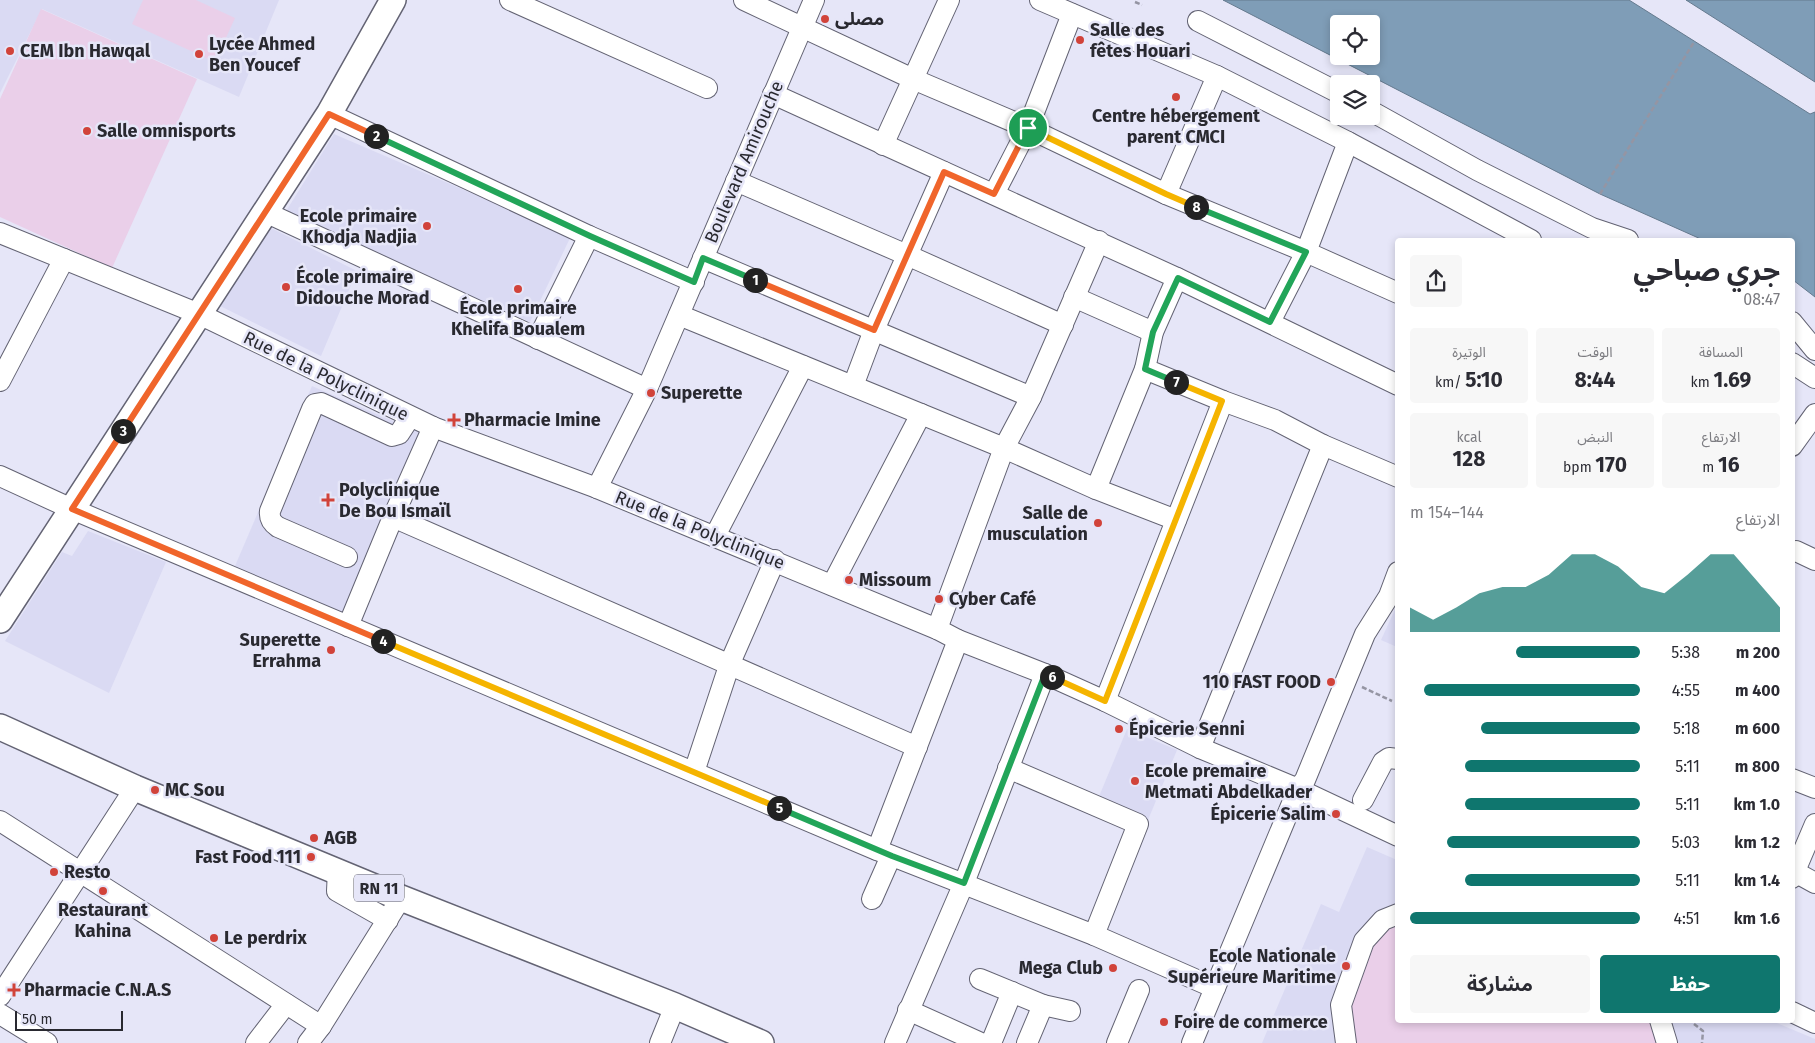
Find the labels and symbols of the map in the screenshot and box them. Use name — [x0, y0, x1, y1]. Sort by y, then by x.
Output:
place label: مصلى — [835, 8, 884, 30]
marker: مصلى — [819, 13, 831, 25]
place label: Salle des fêtes Houari — [1090, 19, 1191, 62]
place label: Lycée Ahmed Ben Youcef — [209, 33, 315, 76]
marker: Salle des fêtes Houari — [1074, 34, 1086, 46]
place label: CEM Ibn Hawqal — [20, 40, 151, 62]
marker: CEM Ibn Hawqal — [4, 45, 16, 57]
marker: Lycée Ahmed Ben Youcef — [193, 48, 205, 60]
street label: Boulevard Amirouche — [700, 77, 788, 247]
marker: Centre hébergement parent CMCI — [1170, 91, 1182, 103]
place label: Centre hébergement parent CMCI — [1092, 105, 1261, 148]
pin — [1007, 107, 1049, 149]
place label: Salle omnisports — [97, 120, 236, 142]
pin: 2 — [364, 124, 388, 148]
marker: Salle omnisports — [81, 125, 93, 137]
pin: 8 — [1184, 194, 1208, 220]
place label: Ecole primaire Khodja Nadjia — [300, 205, 417, 248]
marker: Ecole primaire Khodja Nadjia — [421, 220, 433, 232]
place label: École primaire Didouche Morad — [296, 265, 430, 309]
pin: 1 — [742, 268, 768, 292]
marker: École primaire Didouche Morad — [280, 281, 292, 293]
marker: École primaire Khelifa Boualem — [512, 283, 524, 295]
place label: École primaire Khelifa Boualem — [451, 296, 585, 340]
street label: Rue de la Polyclinique — [240, 326, 412, 426]
pin: 7 — [1164, 370, 1188, 394]
place label: Superette — [661, 382, 742, 404]
marker: Superette — [645, 387, 657, 399]
place label: Pharmacie Imine — [464, 409, 601, 431]
marker: Pharmacie Imine — [448, 414, 460, 426]
pin: 3 — [110, 418, 136, 444]
place label: Polyclinique De Bou Ismaïl — [339, 479, 452, 522]
street label: Rue de la Polyclinique — [612, 486, 788, 574]
marker: Polyclinique De Bou Ismaïl — [321, 493, 335, 507]
place label: Salle de musculation — [987, 502, 1088, 545]
marker: Salle de musculation — [1092, 517, 1104, 529]
place label: Missoum — [859, 569, 932, 591]
marker: Missoum — [843, 574, 855, 586]
place label: Cyber Café — [949, 588, 1036, 610]
marker: Cyber Café — [933, 593, 945, 605]
pin: 4 — [370, 628, 396, 654]
place label: Superette Errahma — [240, 629, 321, 672]
marker: Superette Errahma — [325, 644, 337, 656]
pin: 6 — [1040, 664, 1064, 690]
place label: 110 FAST FOOD — [1202, 671, 1321, 693]
marker: 110 FAST FOOD — [1325, 676, 1337, 688]
place label: Épicerie Senni — [1129, 717, 1245, 740]
marker: Épicerie Senni — [1113, 723, 1125, 735]
place label: Ecole premaire Metmati Abdelkader — [1145, 760, 1313, 803]
marker: Ecole premaire Metmati Abdelkader — [1129, 775, 1141, 787]
place label: MC Sou — [165, 779, 225, 801]
marker: MC Sou — [149, 784, 161, 796]
pin: 5 — [766, 796, 792, 820]
place label: Épicerie Salim — [1211, 802, 1326, 825]
marker: Épicerie Salim — [1330, 808, 1342, 820]
place label: AGB — [323, 827, 357, 849]
marker: AGB — [308, 832, 320, 844]
place label: Fast Food 111 — [195, 846, 301, 868]
marker: Fast Food 111 — [305, 851, 317, 863]
place label: Resto — [64, 861, 111, 883]
marker: Resto — [48, 866, 60, 878]
road number: RN 11 — [354, 874, 404, 901]
marker: Restaurant Kahina — [97, 885, 109, 897]
place label: Restaurant Kahina — [58, 899, 149, 942]
place label: Le perdrix — [224, 927, 307, 949]
marker: Le perdrix — [208, 932, 220, 944]
place label: Ecole Nationale Supérieure Maritime — [1168, 945, 1336, 988]
place label: Mega Club — [1019, 957, 1103, 979]
marker: Ecole Nationale Supérieure Maritime — [1340, 960, 1352, 972]
marker: Mega Club — [1107, 962, 1119, 974]
place label: Pharmacie C.N.A.S — [24, 979, 171, 1001]
marker: Pharmacie C.N.A.S — [8, 984, 20, 996]
scale bar — [15, 1008, 122, 1031]
place label: Foire de commerce — [1174, 1011, 1328, 1033]
marker: Foire de commerce — [1158, 1016, 1170, 1028]

